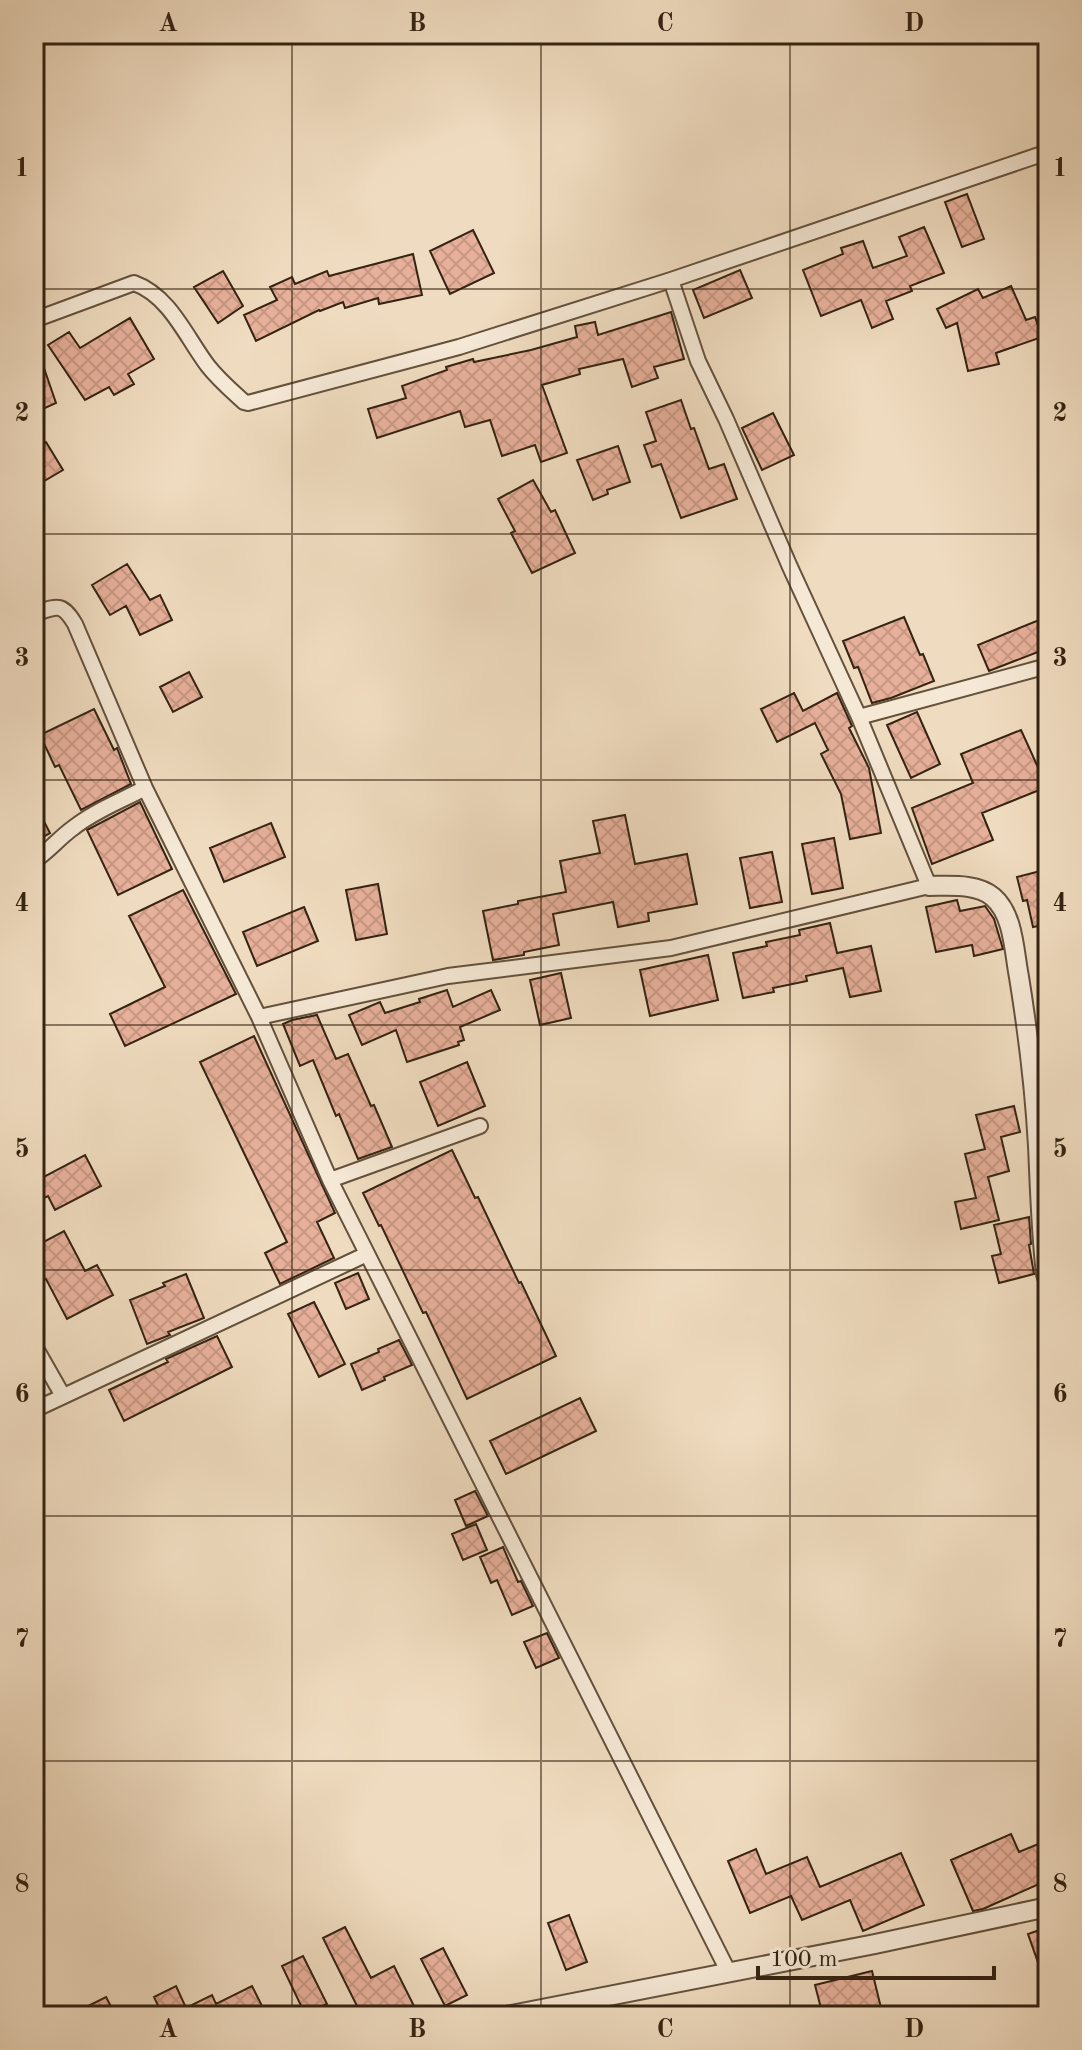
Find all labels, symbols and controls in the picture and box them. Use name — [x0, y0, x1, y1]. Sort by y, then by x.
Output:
text: A — [158, 11, 178, 37]
text: B — [408, 11, 426, 37]
text: C — [656, 11, 674, 37]
text: D — [904, 11, 924, 37]
text: 1 — [14, 156, 30, 182]
text: 1 — [1052, 156, 1068, 182]
text: 2 — [14, 401, 30, 427]
text: 2 — [1052, 401, 1068, 427]
text: 3 — [14, 646, 30, 672]
text: 3 — [1052, 646, 1068, 672]
text: 4 — [14, 891, 30, 917]
text: 4 — [1052, 891, 1068, 917]
text: 5 — [14, 1137, 30, 1163]
text: 5 — [1052, 1137, 1068, 1163]
text: 6 — [14, 1382, 30, 1408]
text: 6 — [1052, 1382, 1068, 1408]
text: 7 — [14, 1627, 30, 1653]
text: 7 — [1052, 1627, 1068, 1653]
text: 8 — [14, 1872, 30, 1898]
text: 8 — [1052, 1872, 1068, 1898]
scale bar — [758, 1930, 994, 1980]
text: 100 m — [770, 1948, 838, 1972]
text: A — [158, 2017, 178, 2043]
text: B — [408, 2017, 426, 2043]
text: C — [656, 2017, 674, 2043]
text: D — [904, 2017, 924, 2043]

